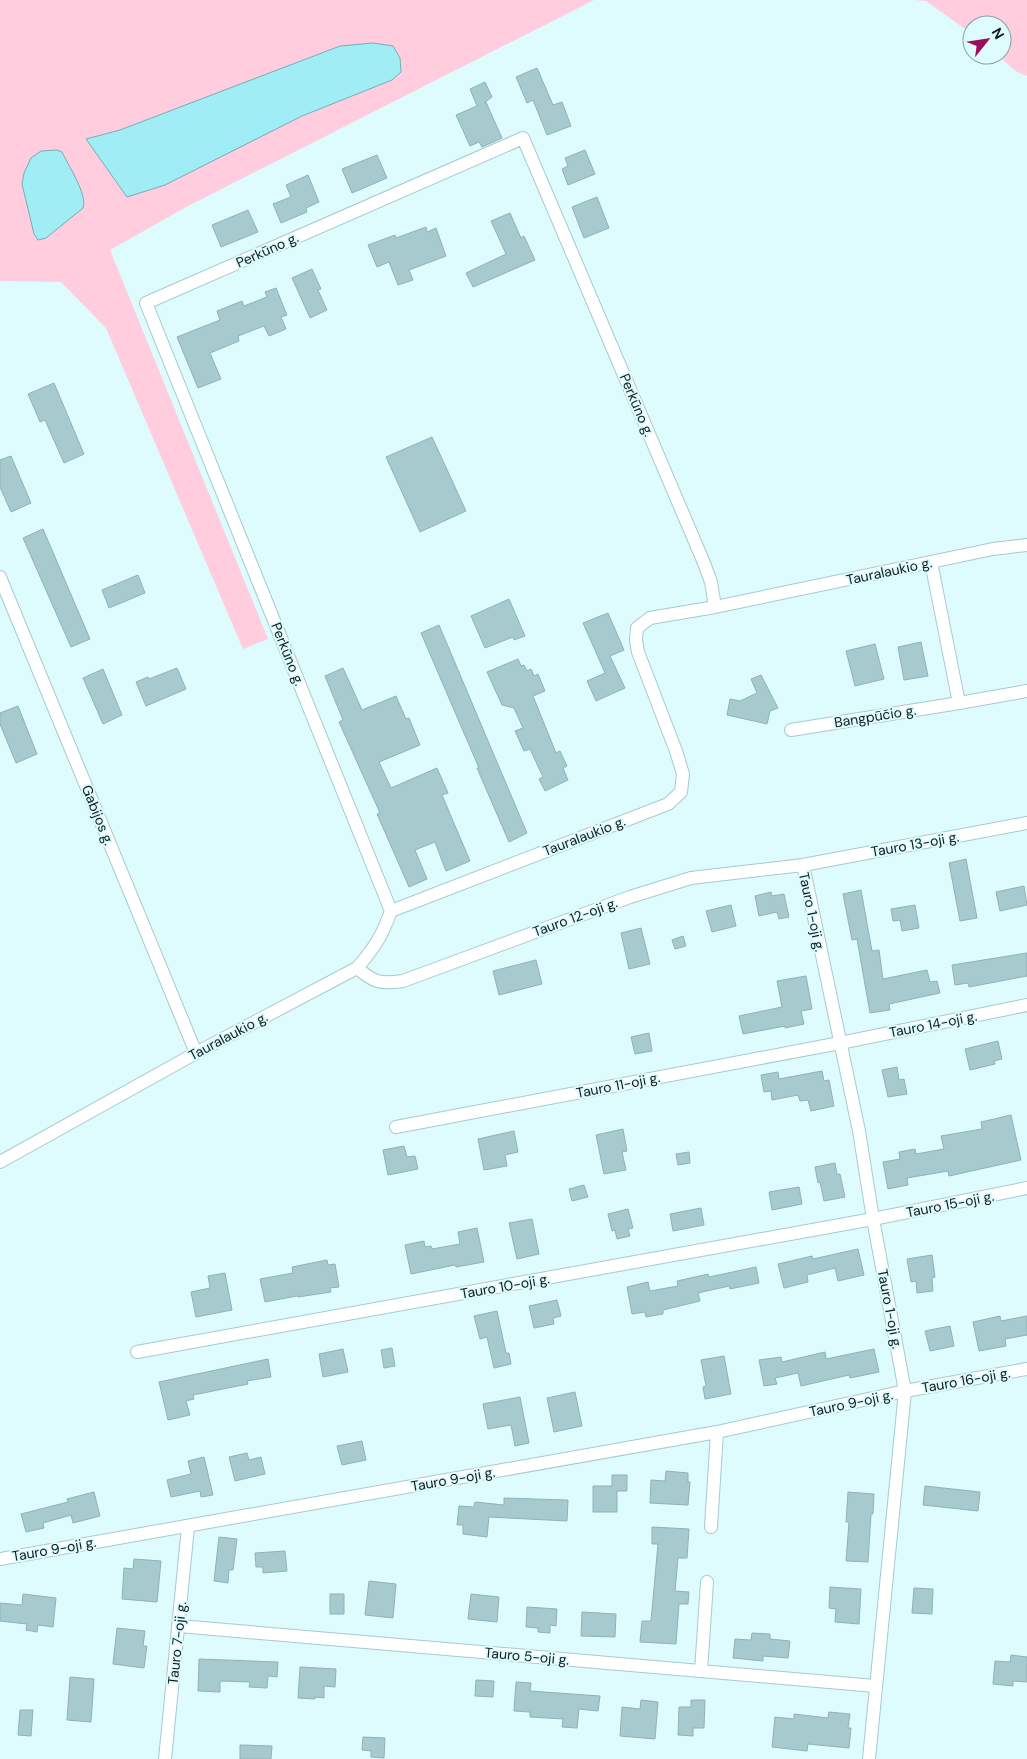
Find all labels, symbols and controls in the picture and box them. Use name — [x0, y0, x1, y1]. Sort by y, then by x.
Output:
north arrow — [962, 15, 1012, 65]
text: N — [988, 25, 1009, 42]
street label: Perkūno g. — [233, 228, 301, 272]
street label: Perkūno g. — [616, 371, 658, 439]
street label: Tauralaukio g. — [845, 553, 934, 589]
street label: Perkūno g. — [267, 620, 309, 688]
street label: Bangpūčio g. — [833, 701, 917, 731]
street label: Gabijos g. — [78, 782, 118, 848]
street label: Tauralaukio g. — [540, 812, 628, 860]
street label: Tauro 13-oji g. — [870, 827, 961, 861]
street label: Tauro 1-oji g. — [795, 871, 829, 954]
street label: Tauro 12-oji g. — [530, 893, 620, 941]
street label: Tauro 14-oji g. — [887, 1007, 979, 1041]
street label: Tauralaukio g. — [185, 1008, 271, 1064]
street label: Tauro 11-oji g. — [575, 1068, 662, 1102]
street label: Tauro 15-oji g. — [904, 1187, 996, 1221]
street label: Tauro 1-oji g. — [873, 1268, 907, 1351]
street label: Tauro 10-oji g. — [459, 1269, 551, 1303]
street label: Tauro 16-oji g. — [920, 1363, 1012, 1397]
street label: Tauro 9-oji g. — [807, 1385, 895, 1421]
street label: Tauro 9-oji g. — [410, 1463, 497, 1495]
street label: Tauro 9-oji g. — [11, 1533, 98, 1565]
street label: Tauro 7-oji g. — [164, 1600, 190, 1685]
street label: Tauro 5-oji g. — [484, 1643, 570, 1669]

